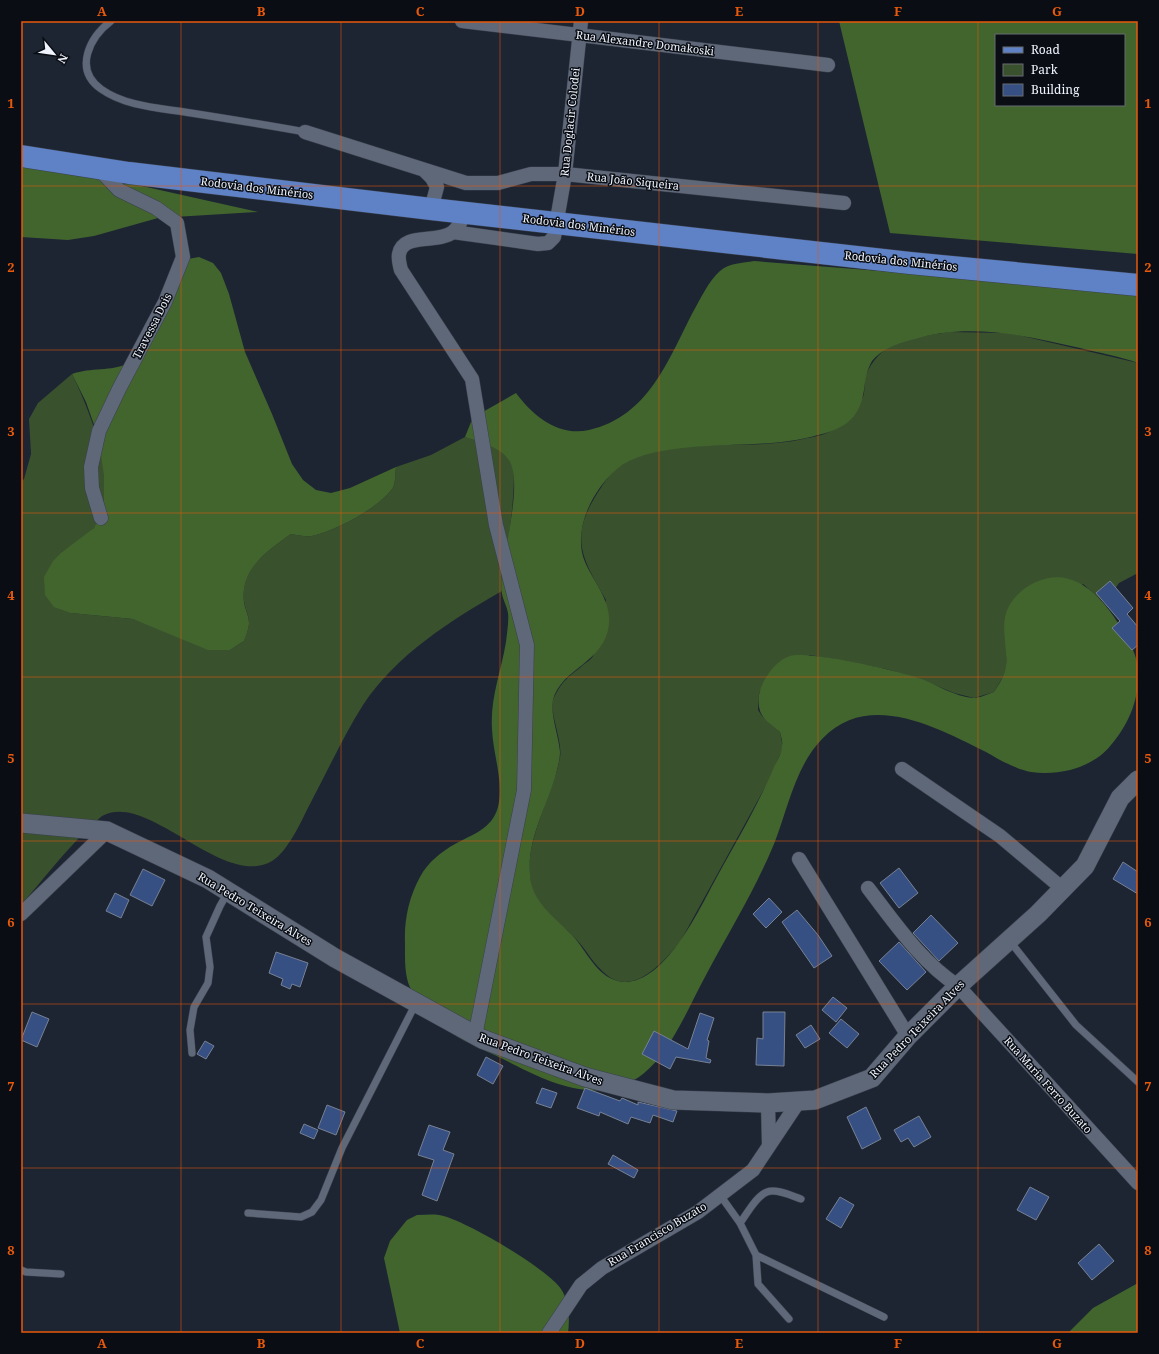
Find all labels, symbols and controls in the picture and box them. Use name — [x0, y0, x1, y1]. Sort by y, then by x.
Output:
text: A — [97, 2, 107, 20]
text: B — [257, 2, 266, 20]
text: C — [416, 2, 425, 20]
text: D — [575, 2, 585, 20]
text: E — [735, 2, 744, 20]
text: F — [894, 2, 902, 20]
text: G — [1052, 2, 1062, 20]
street label: Rua Alexandre Domakoski — [575, 27, 715, 58]
north arrow — [34, 34, 74, 74]
legend — [995, 34, 1125, 106]
text: Road — [1031, 41, 1061, 58]
text: N — [54, 52, 72, 67]
text: Park — [1031, 61, 1059, 78]
street label: Rua Doglacir Colodei — [556, 66, 583, 177]
text: Building — [1031, 81, 1080, 98]
text: 1 — [7, 94, 15, 112]
text: 1 — [1144, 94, 1152, 112]
street label: Rua João Siqueira — [586, 168, 680, 193]
street label: Rodovia dos Minérios — [200, 173, 314, 202]
street label: Rodovia dos Minérios — [522, 210, 636, 239]
street label: Rodovia dos Minérios — [844, 247, 958, 274]
text: 2 — [7, 258, 15, 276]
text: 2 — [1144, 258, 1152, 276]
street label: Travessa Dois — [129, 290, 175, 361]
text: 3 — [7, 422, 15, 440]
text: 3 — [1144, 422, 1152, 440]
text: 4 — [7, 586, 15, 604]
text: 4 — [1144, 586, 1152, 604]
text: 5 — [7, 749, 15, 767]
text: 5 — [1144, 749, 1152, 767]
street label: Rua Pedro Teixeira Alves — [195, 868, 315, 949]
text: 6 — [7, 913, 15, 931]
text: 6 — [1144, 913, 1152, 931]
street label: Rua Pedro Teixeira Alves — [866, 976, 967, 1081]
street label: Rua Pedro Teixeira Alves — [477, 1029, 605, 1088]
street label: Rua Maria Ferro Buzato — [1001, 1033, 1096, 1136]
text: 7 — [7, 1077, 15, 1095]
text: 7 — [1144, 1077, 1152, 1095]
street label: Rua Francisco Buzato — [605, 1198, 709, 1269]
text: 8 — [7, 1241, 15, 1259]
text: 8 — [1144, 1241, 1152, 1259]
text: A — [97, 1334, 107, 1352]
text: B — [257, 1334, 266, 1352]
text: C — [416, 1334, 425, 1352]
text: D — [575, 1334, 585, 1352]
text: E — [735, 1334, 744, 1352]
text: F — [894, 1334, 902, 1352]
text: G — [1052, 1334, 1062, 1352]

